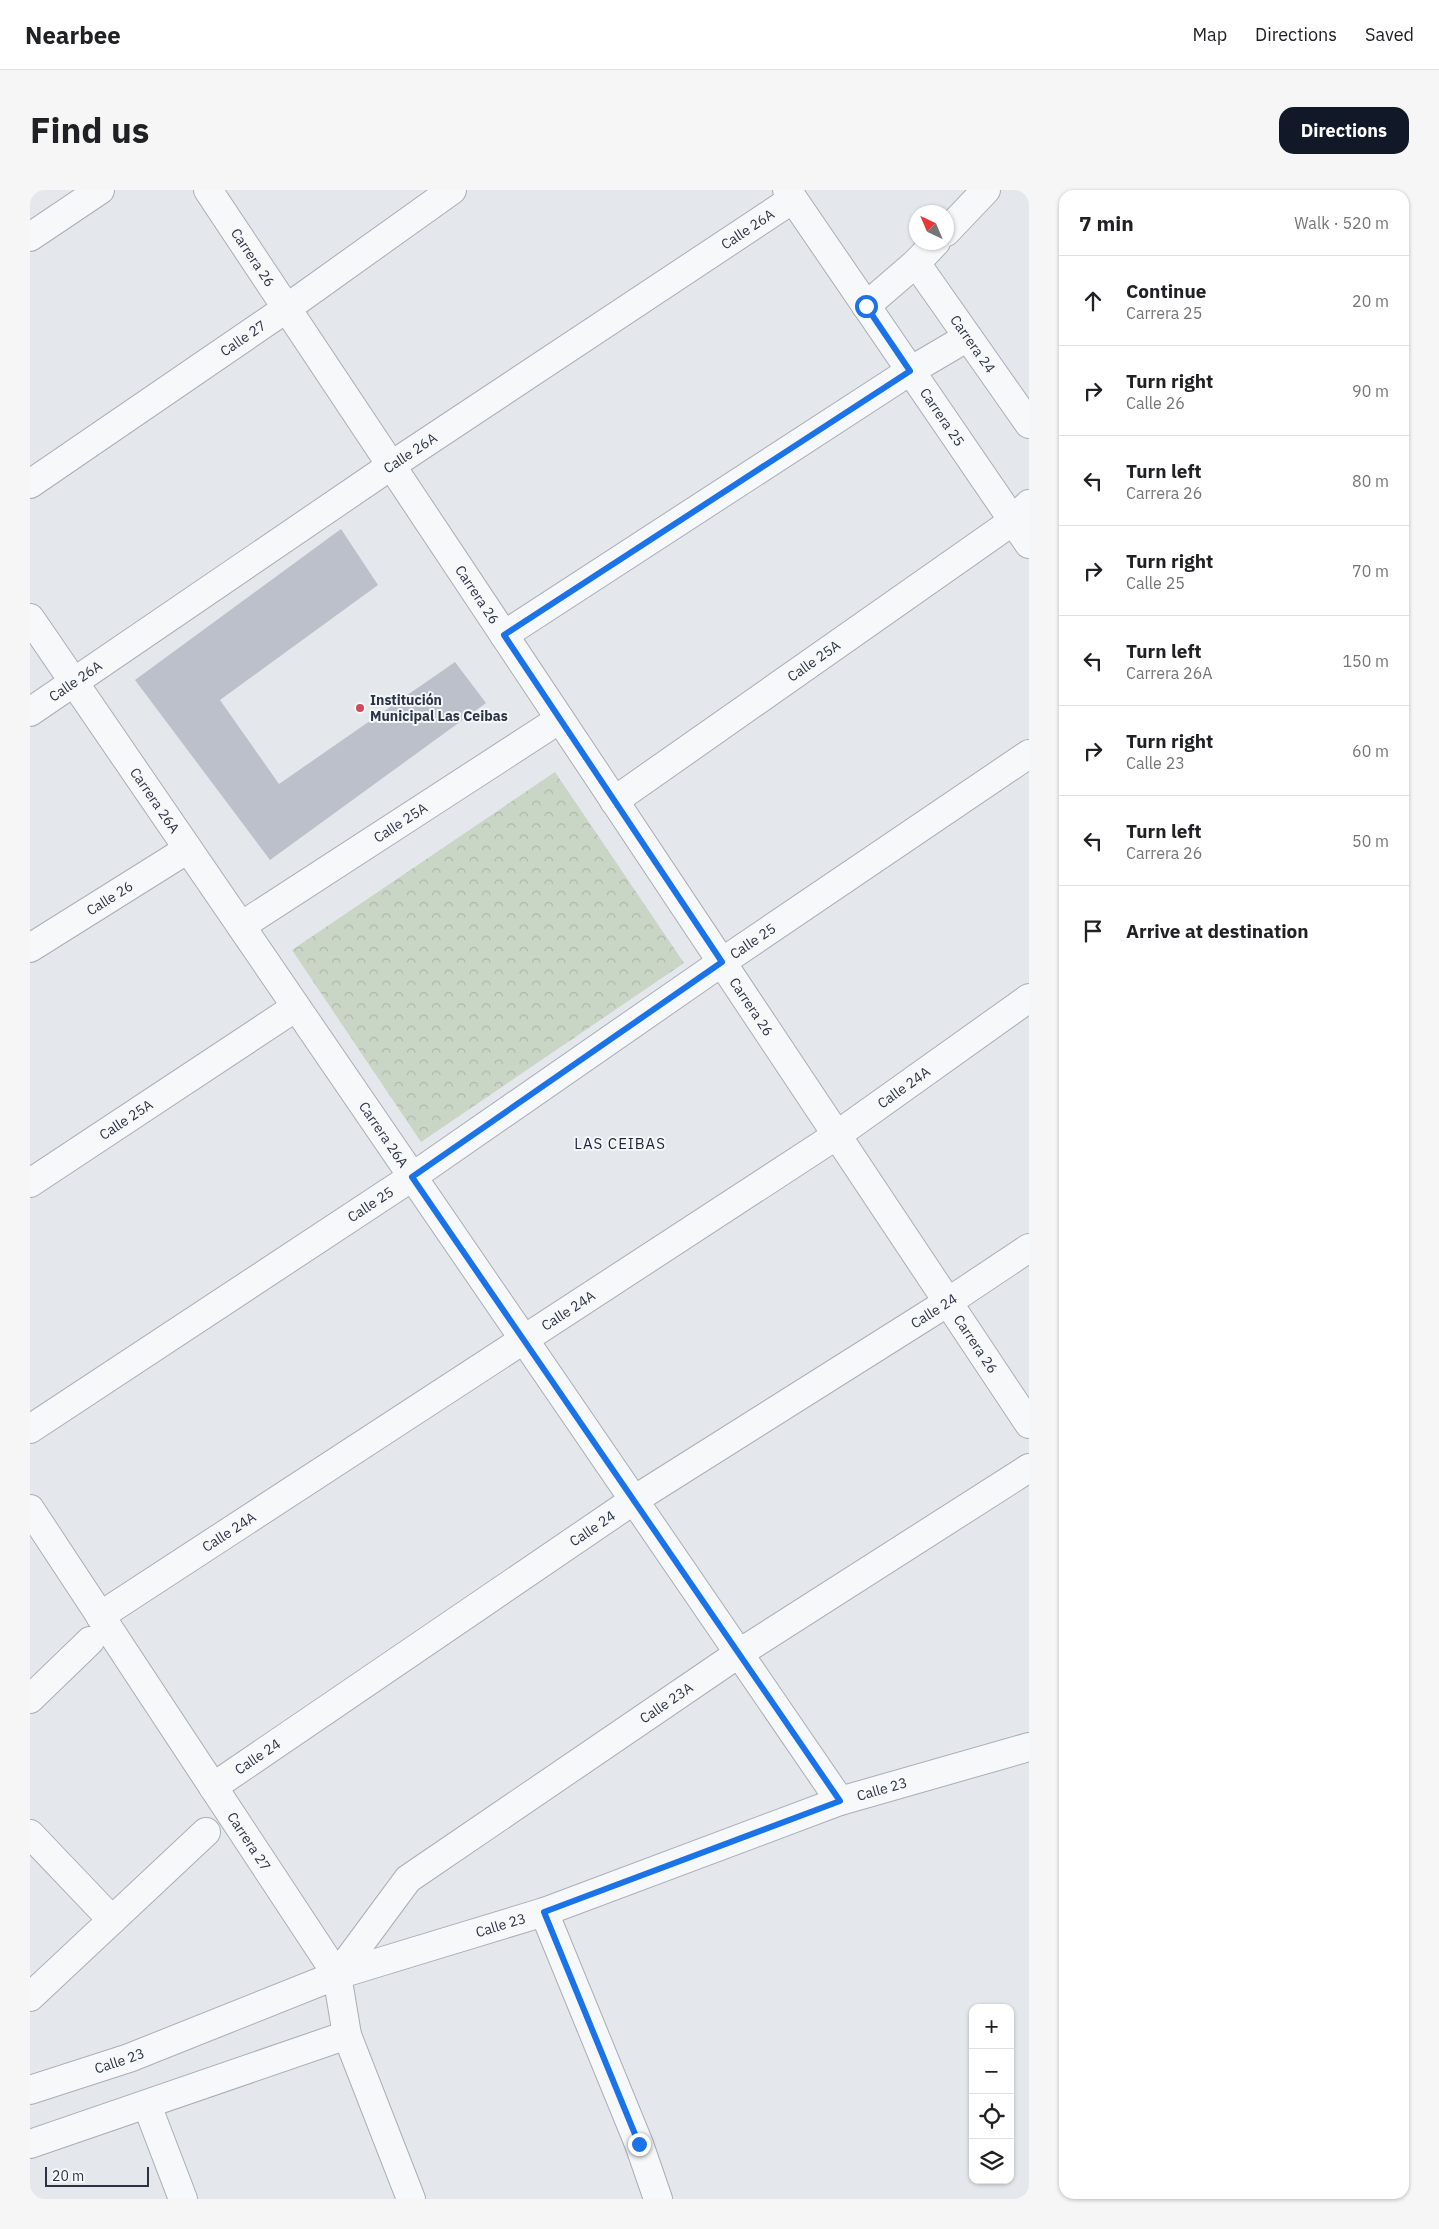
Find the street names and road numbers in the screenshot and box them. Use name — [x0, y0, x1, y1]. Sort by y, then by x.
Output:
street label: Calle 26A — [717, 205, 778, 253]
street label: Carrera 26 — [227, 225, 279, 290]
street label: Carrera 24 — [946, 312, 999, 377]
street label: Calle 27 — [217, 316, 269, 360]
street label: Carrera 25 — [916, 384, 968, 450]
street label: Calle 26A — [380, 429, 440, 477]
street label: Carrera 26 — [451, 562, 503, 627]
street label: Calle 25A — [784, 636, 844, 686]
street label: Calle 26A — [45, 656, 106, 705]
street label: Carrera 26A — [126, 764, 184, 837]
street label: Calle 25A — [370, 799, 431, 847]
street label: Calle 26 — [83, 877, 136, 919]
street label: Calle 25 — [726, 919, 779, 963]
street label: Carrera 26 — [725, 974, 777, 1040]
street label: Calle 24A — [874, 1062, 934, 1112]
street label: Calle 25A — [96, 1095, 156, 1144]
street label: Carrera 26A — [355, 1098, 413, 1171]
street label: Calle 25 — [344, 1183, 397, 1226]
street label: Calle 24A — [538, 1286, 598, 1335]
street label: Calle 24 — [907, 1289, 961, 1332]
street label: Carrera 26 — [950, 1311, 1002, 1377]
street label: Calle 24 — [566, 1506, 619, 1550]
street label: Calle 24A — [199, 1508, 259, 1556]
street label: Calle 23A — [636, 1678, 696, 1727]
street label: Calle 24 — [231, 1735, 284, 1779]
street label: Calle 23 — [855, 1773, 909, 1805]
street label: Carrera 27 — [223, 1809, 275, 1874]
street label: Calle 23 — [473, 1909, 528, 1941]
street label: Calle 23 — [92, 2044, 147, 2078]

